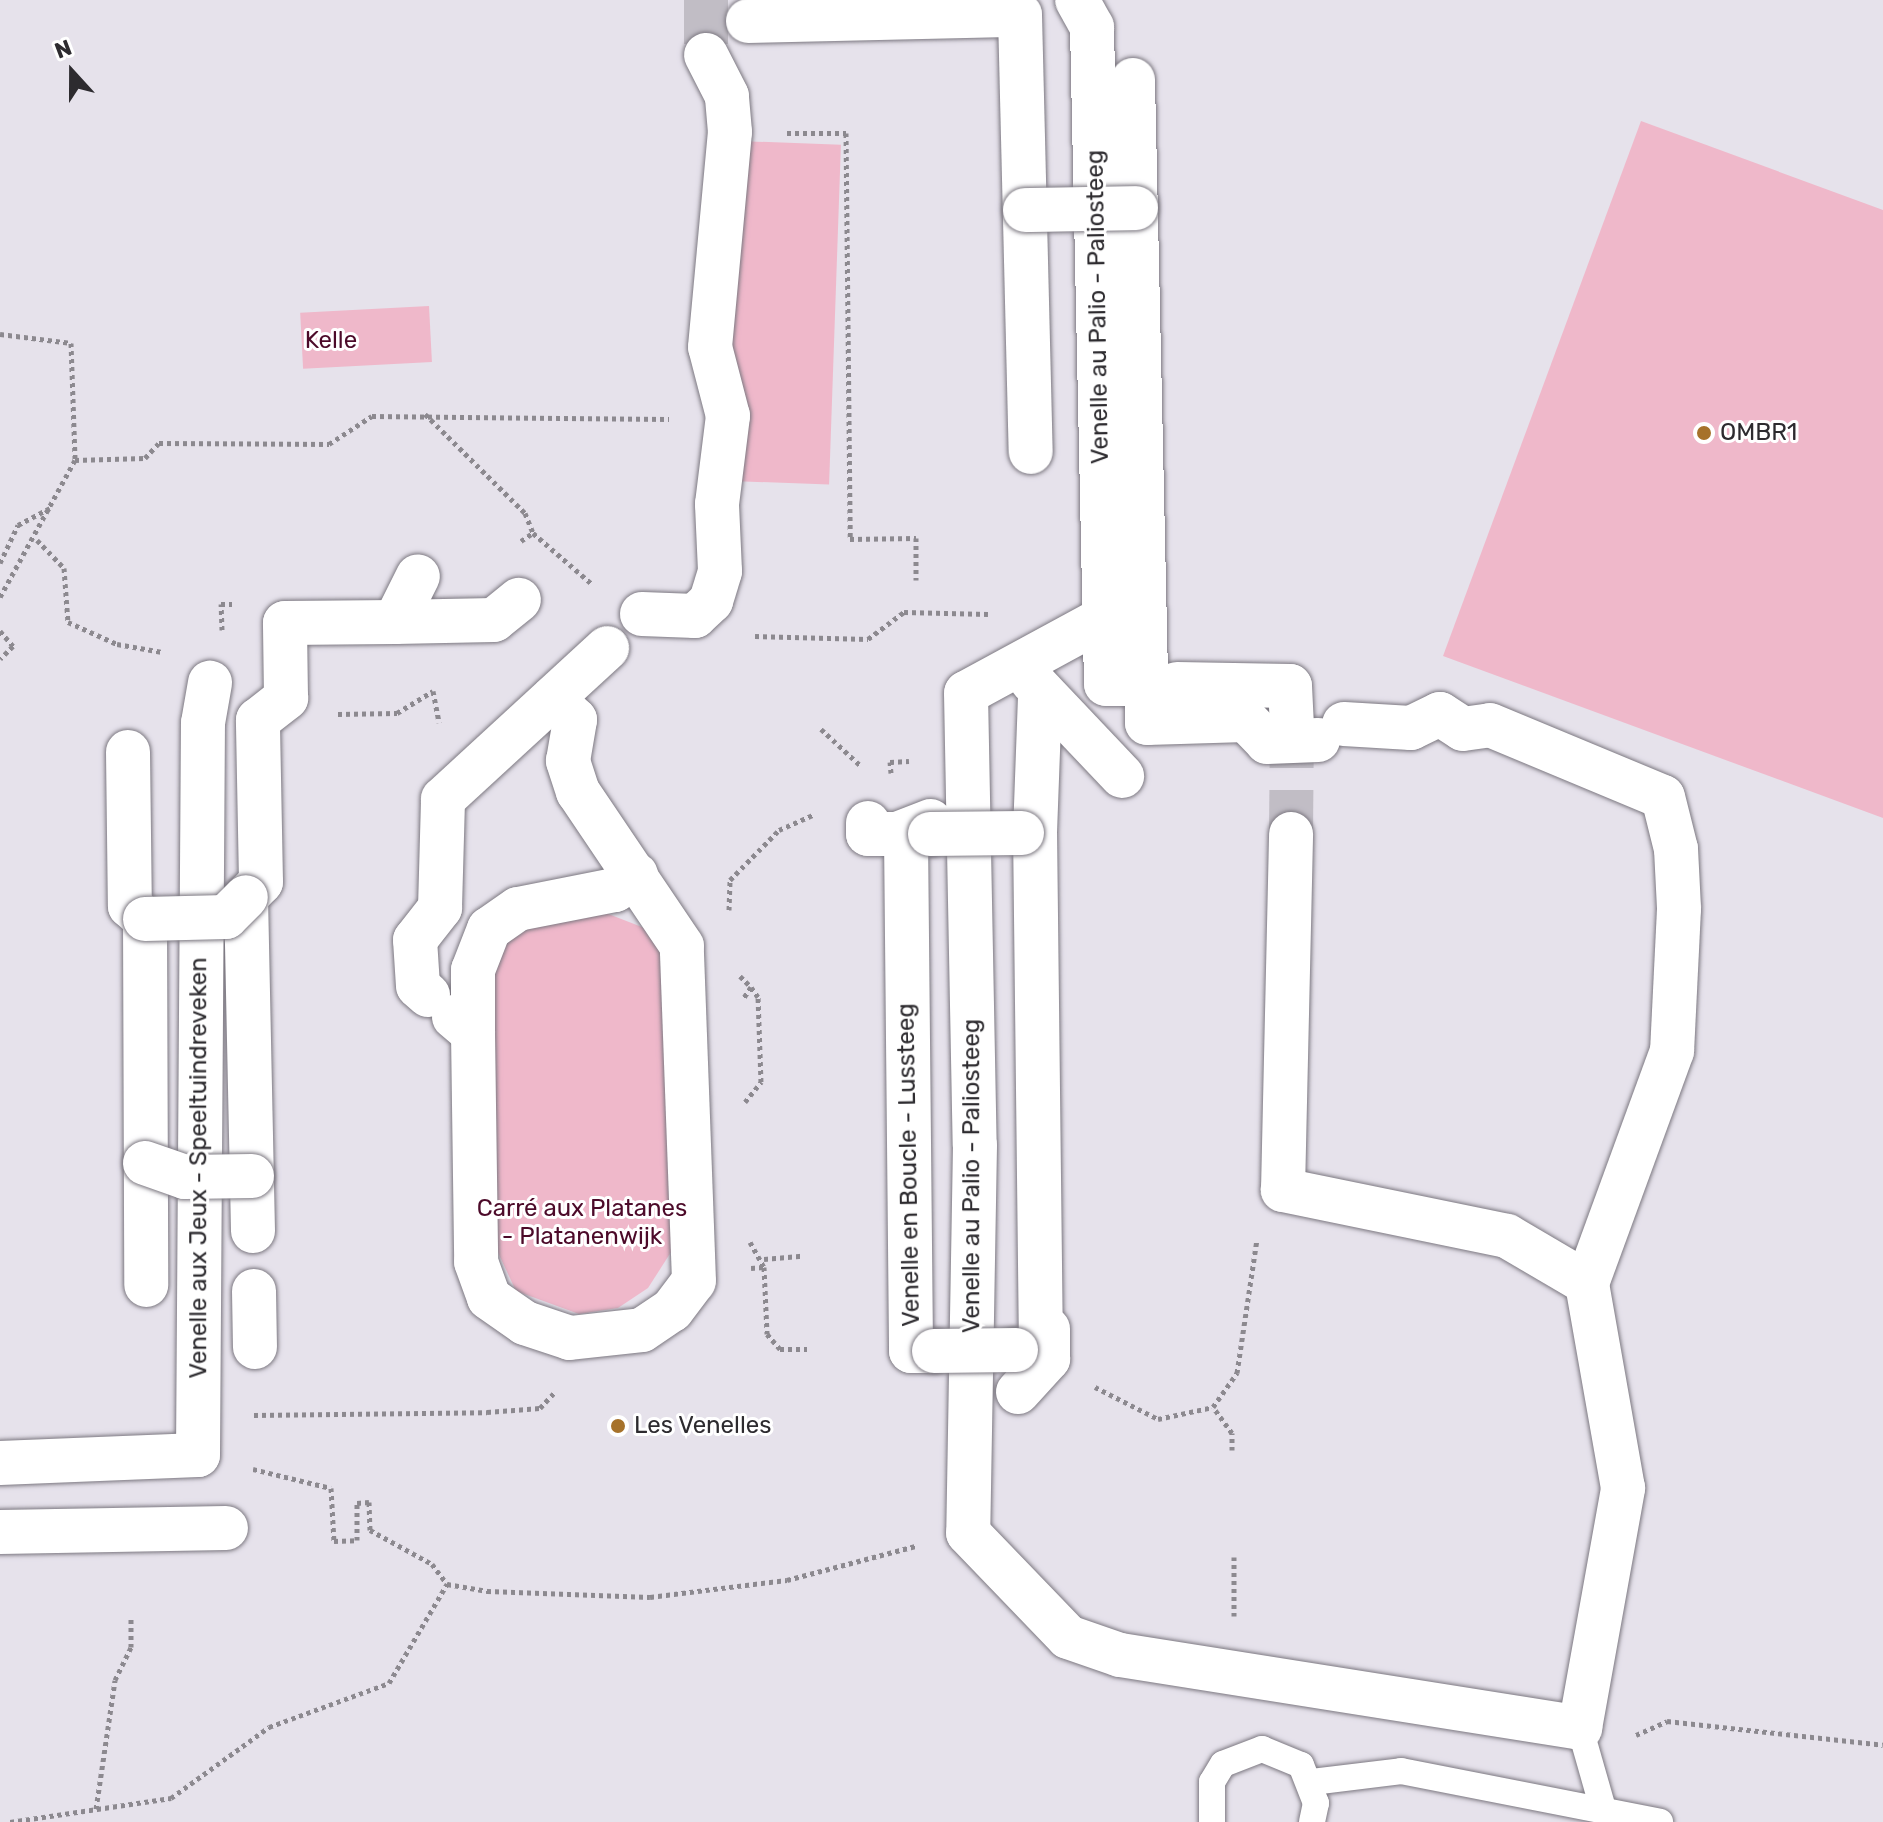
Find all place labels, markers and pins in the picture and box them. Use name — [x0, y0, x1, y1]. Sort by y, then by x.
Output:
place label: OMBR1 — [1720, 419, 1797, 447]
marker: OMBR1 — [1695, 424, 1713, 442]
place label: Les Venelles — [634, 1412, 772, 1440]
marker: Les Venelles — [609, 1417, 627, 1435]

